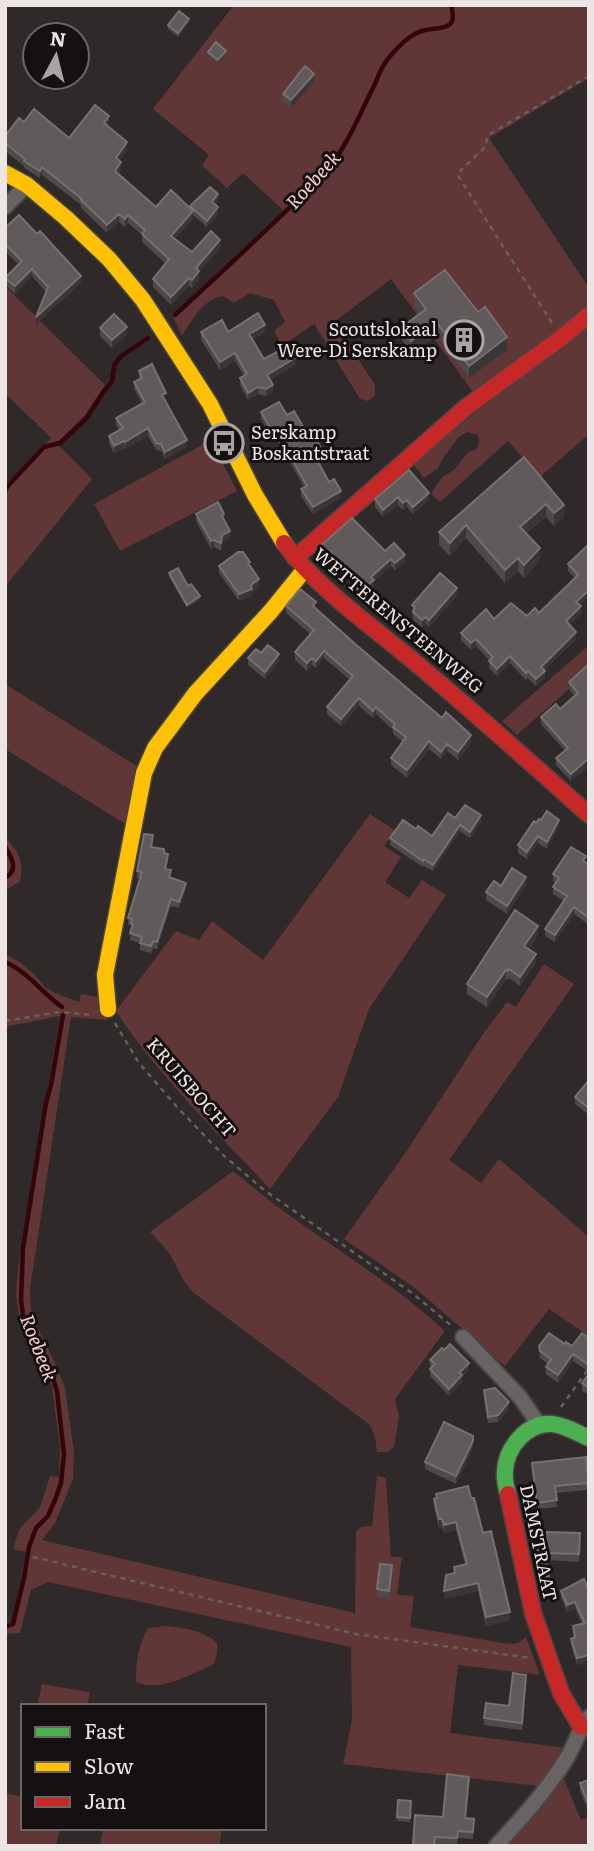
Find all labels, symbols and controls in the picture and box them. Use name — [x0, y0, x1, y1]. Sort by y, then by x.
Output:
north arrow — [21, 21, 91, 91]
text: N — [49, 23, 68, 53]
water label: Roebeek — [278, 143, 347, 215]
place label: Scoutslokaal Were-Di Serskamp — [277, 315, 437, 363]
building icon: Scoutslokaal Were-Di Serskamp — [443, 319, 485, 361]
place label: Serskamp Boskantstraat — [251, 418, 370, 466]
bus stop icon: Serskamp Boskantstraat — [203, 422, 245, 464]
street label: WETTERENSTEENWEG — [308, 541, 490, 699]
street label: KRUISBOCHT — [141, 1031, 243, 1143]
water label: Roebeek — [14, 1310, 66, 1386]
street label: DAMSTRAAT — [514, 1482, 565, 1604]
legend — [21, 1704, 266, 1830]
text: Fast — [84, 1714, 125, 1745]
text: Slow — [84, 1749, 134, 1780]
text: Jam — [84, 1784, 126, 1815]

